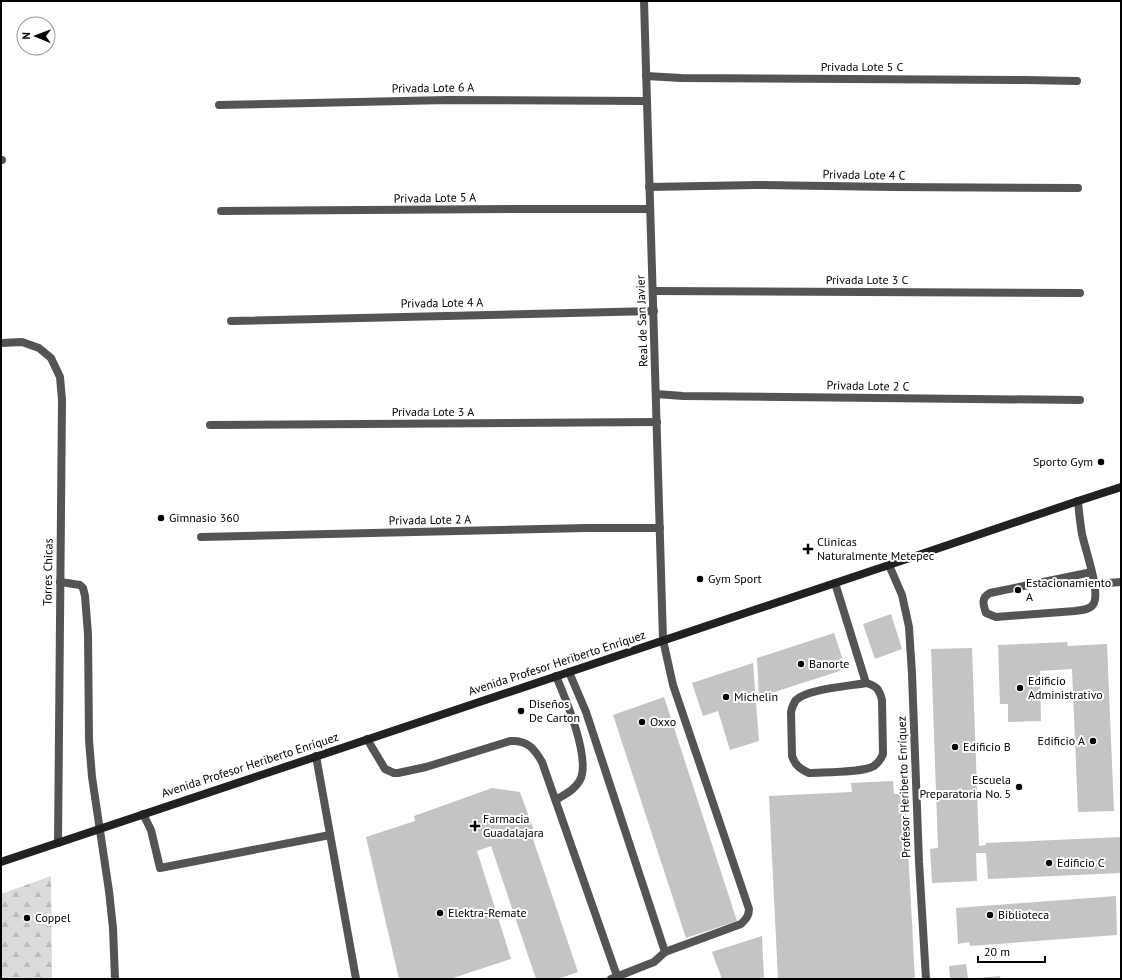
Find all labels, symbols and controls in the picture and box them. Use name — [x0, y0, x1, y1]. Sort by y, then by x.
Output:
north arrow — [16, 16, 56, 56]
text: N — [19, 32, 33, 40]
street label: Privada Lote 5 C — [821, 59, 903, 74]
street label: Privada Lote 6 A — [392, 79, 474, 96]
street label: Privada Lote 4 C — [823, 166, 906, 183]
street label: Privada Lote 5 A — [394, 189, 476, 206]
street label: Privada Lote 3 C — [826, 272, 908, 287]
street label: Real de San Javier — [632, 275, 651, 367]
street label: Privada Lote 4 A — [401, 294, 483, 311]
street label: Privada Lote 2 C — [827, 377, 910, 394]
street label: Privada Lote 3 A — [392, 404, 474, 419]
place label: Sporto Gym — [1033, 454, 1093, 469]
marker: Sporto Gym — [1096, 457, 1106, 467]
place label: Gimnasio 360 — [169, 510, 240, 525]
street label: Privada Lote 2 A — [389, 511, 471, 528]
marker: Gimnasio 360 — [156, 513, 166, 523]
place label: Clinicas Naturalmente Metepec — [817, 534, 935, 563]
street label: Torres Chicas — [39, 538, 56, 606]
marker: Clinicas Naturalmente Metepec — [802, 543, 814, 555]
place label: Gym Sport — [708, 571, 762, 586]
marker: Gym Sport — [695, 574, 705, 584]
place label: Estacionamiento A — [1026, 575, 1111, 604]
marker: Estacionamiento A — [1013, 585, 1023, 595]
street label: Avenida Profesor Heriberto Enríquez — [466, 627, 647, 698]
place label: Banorte — [809, 656, 849, 671]
marker: Banorte — [796, 659, 806, 669]
place label: Edificio Administrativo — [1028, 673, 1103, 702]
marker: Edificio Administrativo — [1015, 683, 1025, 693]
place label: Michelin — [734, 689, 778, 704]
marker: Michelin — [721, 692, 731, 702]
place label: Diseños De Carton — [529, 696, 580, 725]
marker: Diseños De Carton — [516, 706, 526, 716]
place label: Oxxo — [650, 714, 676, 729]
street label: Profesor Heriberto Enríquez — [894, 716, 913, 858]
marker: Oxxo — [637, 717, 647, 727]
street label: Avenida Profesor Heriberto Enríquez — [159, 729, 340, 800]
place label: Edificio A — [1038, 733, 1085, 748]
marker: Edificio A — [1088, 736, 1098, 746]
place label: Edificio B — [963, 739, 1011, 754]
marker: Edificio B — [950, 742, 960, 752]
place label: Escuela Preparatoria No. 5 — [919, 772, 1011, 801]
marker: Escuela Preparatoria No. 5 — [1014, 782, 1024, 792]
place label: Farmacia Guadalajara — [483, 811, 544, 840]
marker: Farmacia Guadalajara — [470, 821, 480, 831]
place label: Edificio C — [1057, 855, 1105, 870]
marker: Edificio C — [1044, 858, 1054, 868]
place label: Elektra-Remate — [448, 905, 527, 920]
place label: Biblioteca — [998, 907, 1049, 922]
marker: Elektra-Remate — [435, 908, 445, 918]
place label: Coppel — [35, 910, 71, 925]
marker: Biblioteca — [985, 910, 995, 920]
marker: Coppel — [22, 913, 32, 923]
scale bar — [978, 938, 1045, 964]
text: 20 m — [984, 944, 1010, 959]

